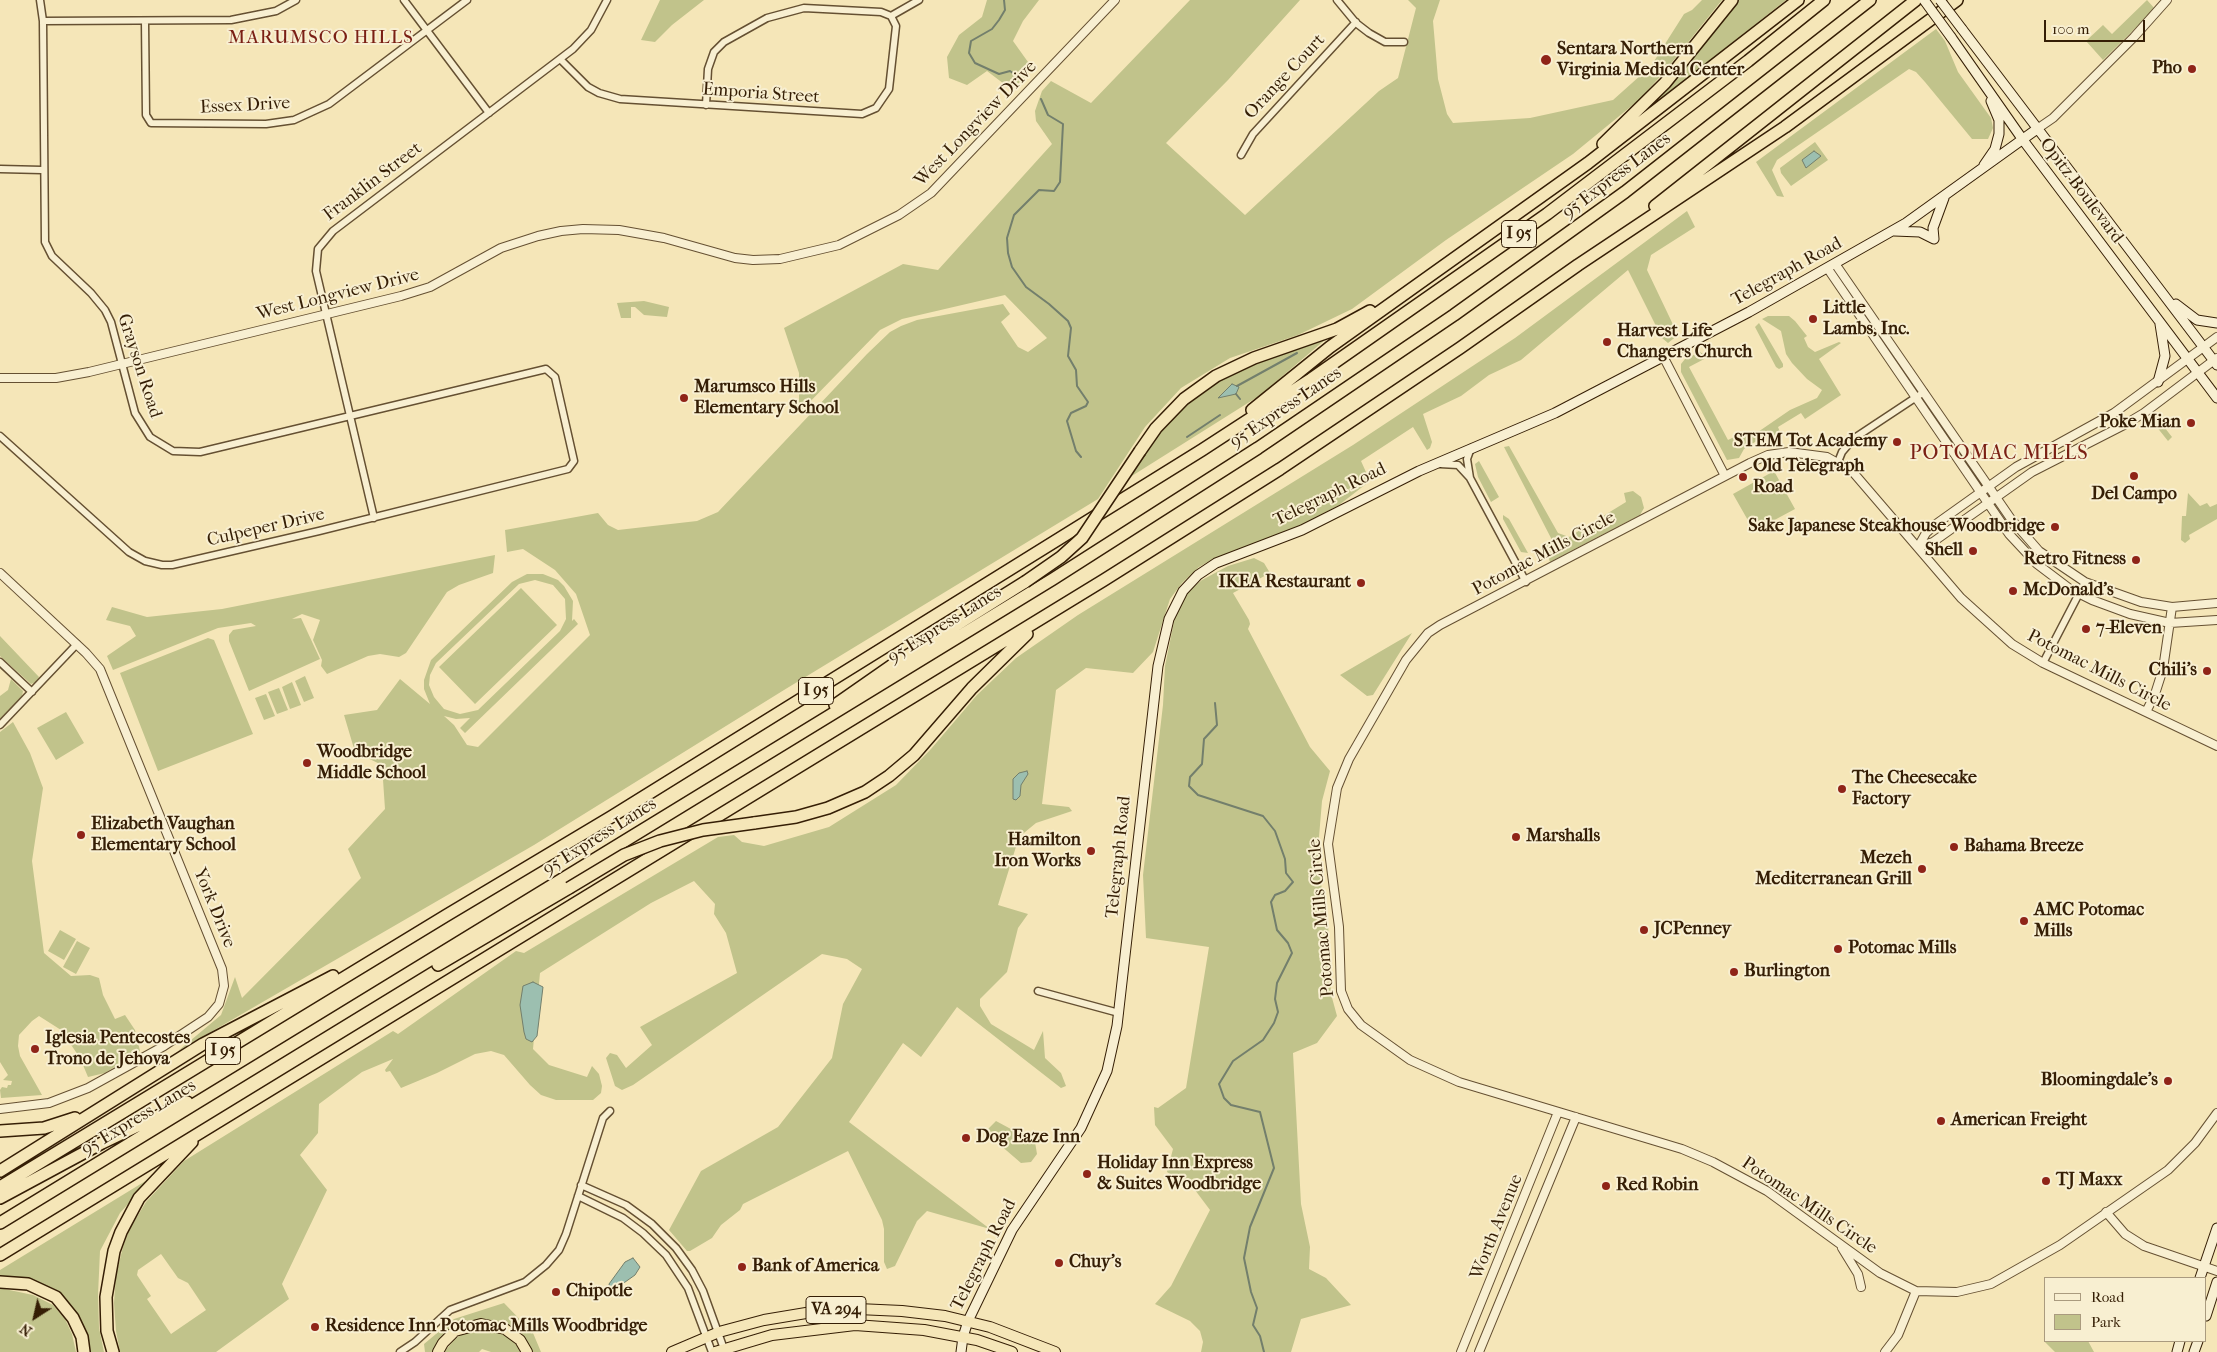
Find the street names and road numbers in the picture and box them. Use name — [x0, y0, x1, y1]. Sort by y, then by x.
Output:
street label: Orange Court — [1240, 30, 1330, 124]
street label: West Longview Drive — [910, 57, 1042, 191]
street label: Emporia Street — [702, 79, 820, 109]
street label: Essex Drive — [199, 93, 291, 119]
street label: 95 Express Lanes — [1559, 128, 1675, 224]
street label: Opitz Boulevard — [2034, 134, 2128, 248]
street label: Franklin Street — [320, 138, 426, 226]
road number: I 95 — [1502, 220, 1536, 248]
street label: Telegraph Road — [1728, 233, 1846, 311]
street label: West Longview Drive — [255, 264, 421, 326]
street label: Grayson Road — [112, 311, 166, 421]
street label: 95 Express Lanes — [1226, 363, 1346, 453]
street label: Telegraph Road — [1270, 458, 1390, 532]
street label: Culpeper Drive — [205, 504, 327, 552]
street label: Potomac Mills Circle — [1469, 507, 1619, 601]
street label: 95 Express Lanes — [884, 581, 1006, 669]
street label: Potomac Mills Circle — [2023, 625, 2175, 717]
road number: I 95 — [798, 678, 834, 704]
street label: 95 Express Lanes — [539, 793, 661, 881]
street label: Telegraph Road — [1102, 795, 1136, 919]
street label: Potomac Mills Circle — [1304, 838, 1340, 998]
street label: York Drive — [188, 865, 240, 951]
road number: I 95 — [206, 1038, 240, 1064]
street label: 95 Express Lanes — [78, 1075, 200, 1161]
street label: Potomac Mills Circle — [1737, 1153, 1881, 1259]
street label: Worth Avenue — [1466, 1171, 1528, 1283]
street label: Telegraph Road — [947, 1196, 1021, 1314]
road number: VA 294 — [806, 1296, 866, 1324]

